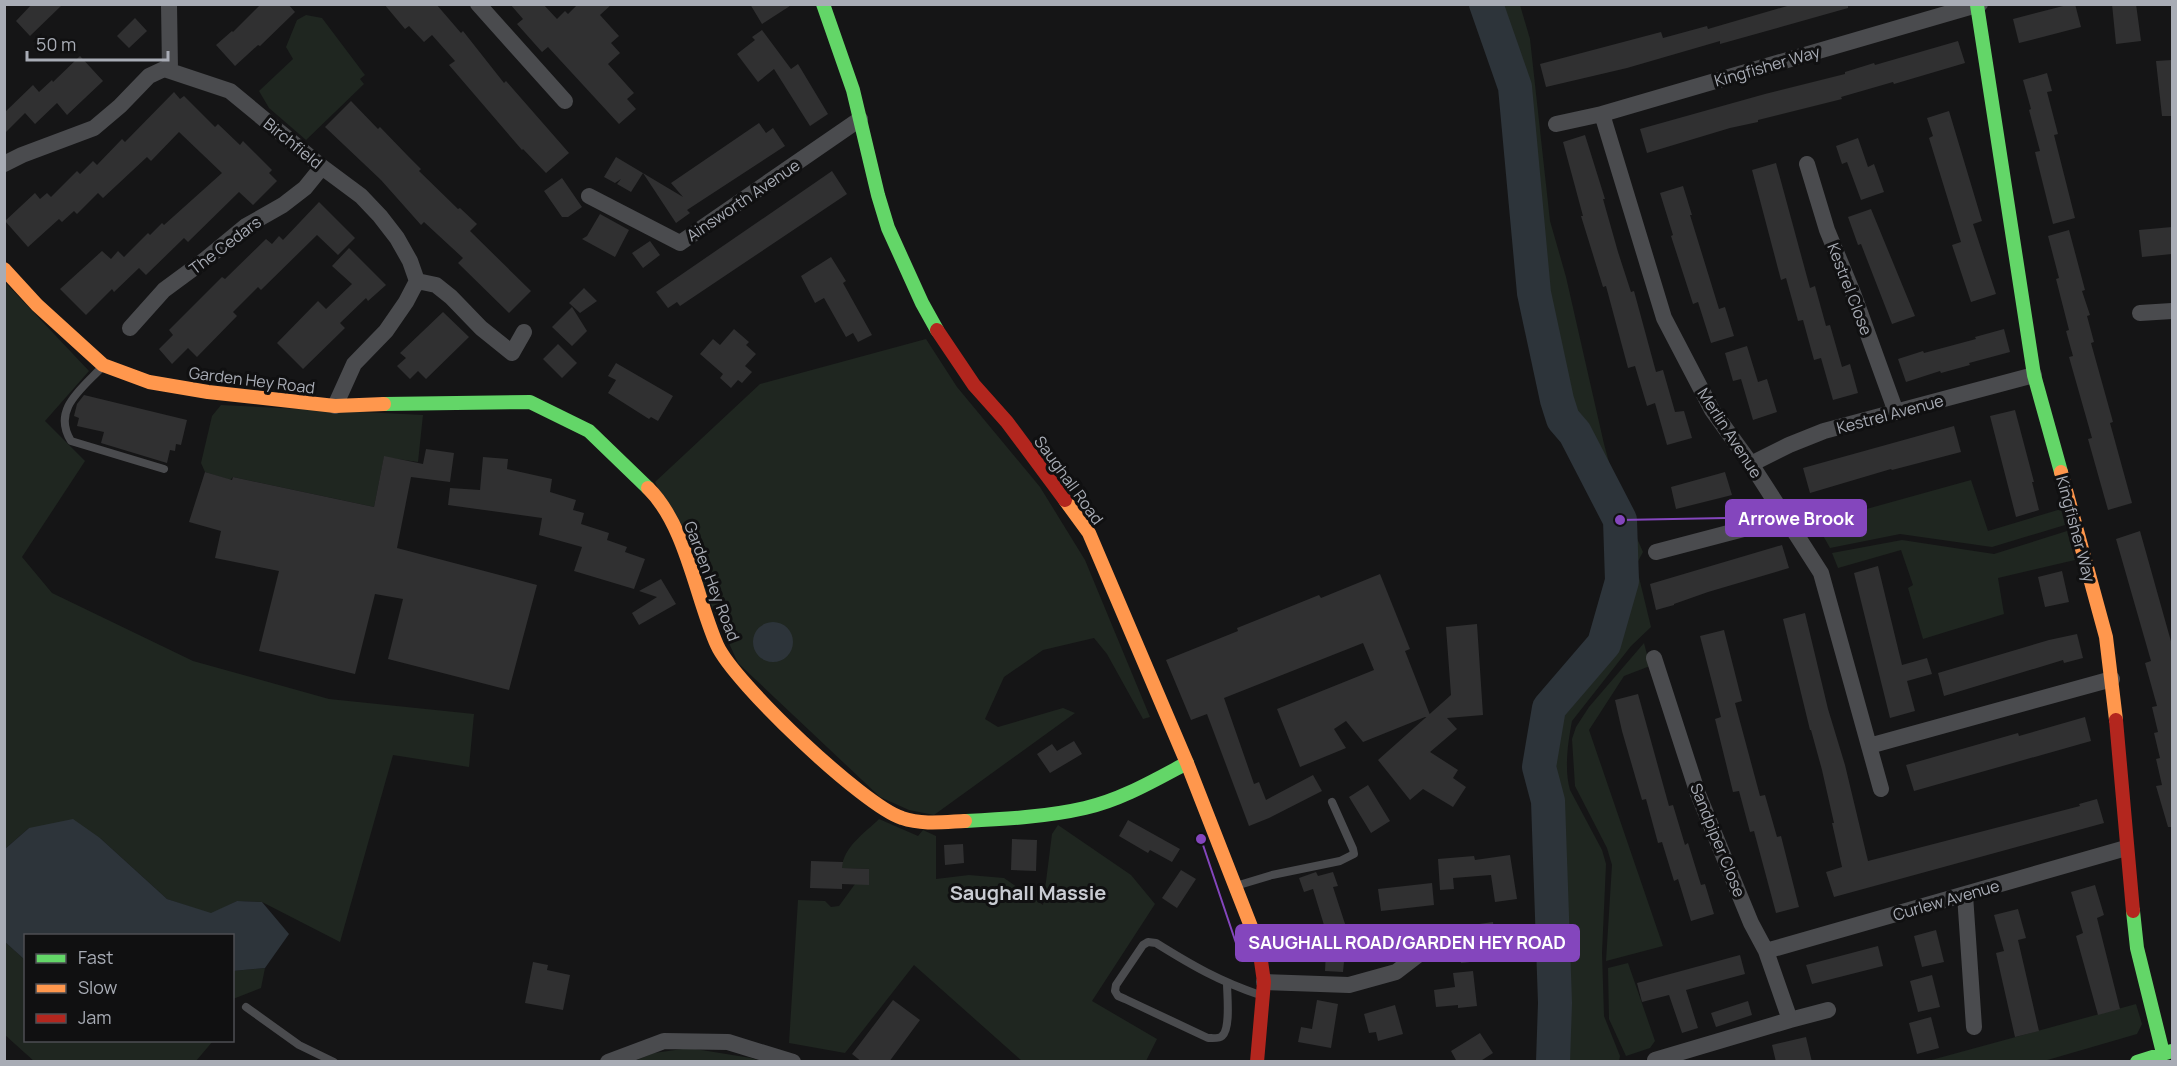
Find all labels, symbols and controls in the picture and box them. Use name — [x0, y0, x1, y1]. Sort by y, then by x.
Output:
scale bar — [27, 24, 168, 62]
text: 50 m — [36, 32, 76, 56]
street label: Kingfisher Way — [1711, 40, 1823, 92]
street label: Birchfield — [259, 113, 327, 173]
street label: Ainsworth Avenue — [682, 154, 804, 246]
street label: The Cedars — [185, 211, 265, 279]
street label: Kestrel Close — [1822, 240, 1878, 338]
street label: Garden Hey Road — [188, 361, 316, 399]
street label: Merlin Avenue — [1693, 384, 1767, 482]
street label: Kestrel Avenue — [1834, 389, 1946, 439]
street label: Saughall Road — [1029, 431, 1109, 529]
street label: Kingfisher Way — [2051, 473, 2101, 585]
callout: Arrowe Brook — [1726, 500, 1866, 536]
text: Arrowe Brook — [1738, 506, 1855, 530]
street label: Garden Hey Road — [679, 518, 745, 644]
street label: Sandpiper Close — [1685, 780, 1751, 900]
street label: Curlew Avenue — [1890, 874, 2002, 926]
district label: Saughall Massie — [950, 879, 1106, 906]
callout: SAUGHALL ROAD/GARDEN HEY ROAD — [1236, 925, 1579, 961]
text: SAUGHALL ROAD/GARDEN HEY ROAD — [1248, 930, 1566, 954]
legend — [24, 934, 234, 1042]
text: Fast — [78, 945, 113, 969]
text: Slow — [78, 975, 118, 999]
text: Jam — [78, 1005, 112, 1029]

